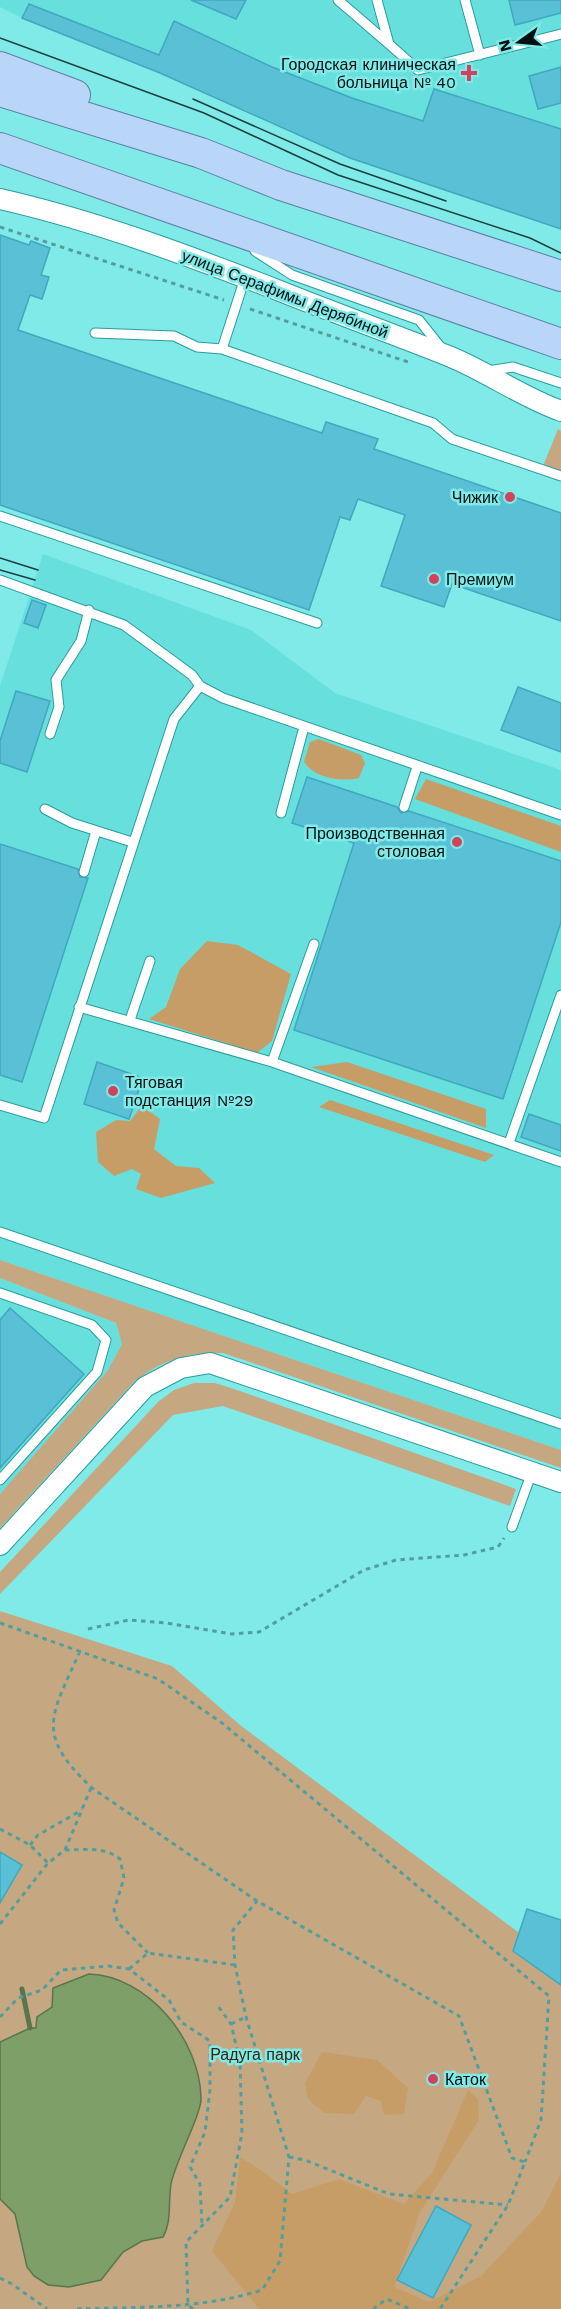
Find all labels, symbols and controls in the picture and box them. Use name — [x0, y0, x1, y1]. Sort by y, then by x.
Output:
north arrow — [489, 12, 549, 72]
text: N — [494, 38, 516, 54]
place label: Городская клиническая больница № 40 — [281, 55, 456, 92]
marker: Городская клиническая больница № 40 — [460, 64, 478, 82]
street label: улица Серафимы Дерябиной — [179, 246, 391, 342]
place label: Чижик — [452, 488, 499, 507]
marker: Чижик — [503, 490, 517, 504]
place label: Премиум — [446, 570, 514, 589]
marker: Премиум — [427, 572, 441, 586]
place label: Производственная столовая — [305, 824, 445, 861]
marker: Производственная столовая — [450, 835, 464, 849]
place label: Тяговая подстанция №29 — [125, 1073, 253, 1110]
marker: Тяговая подстанция №29 — [106, 1084, 120, 1098]
park label: Радуга парк — [210, 2045, 301, 2064]
place label: Каток — [445, 2070, 487, 2089]
marker: Каток — [426, 2072, 440, 2086]

